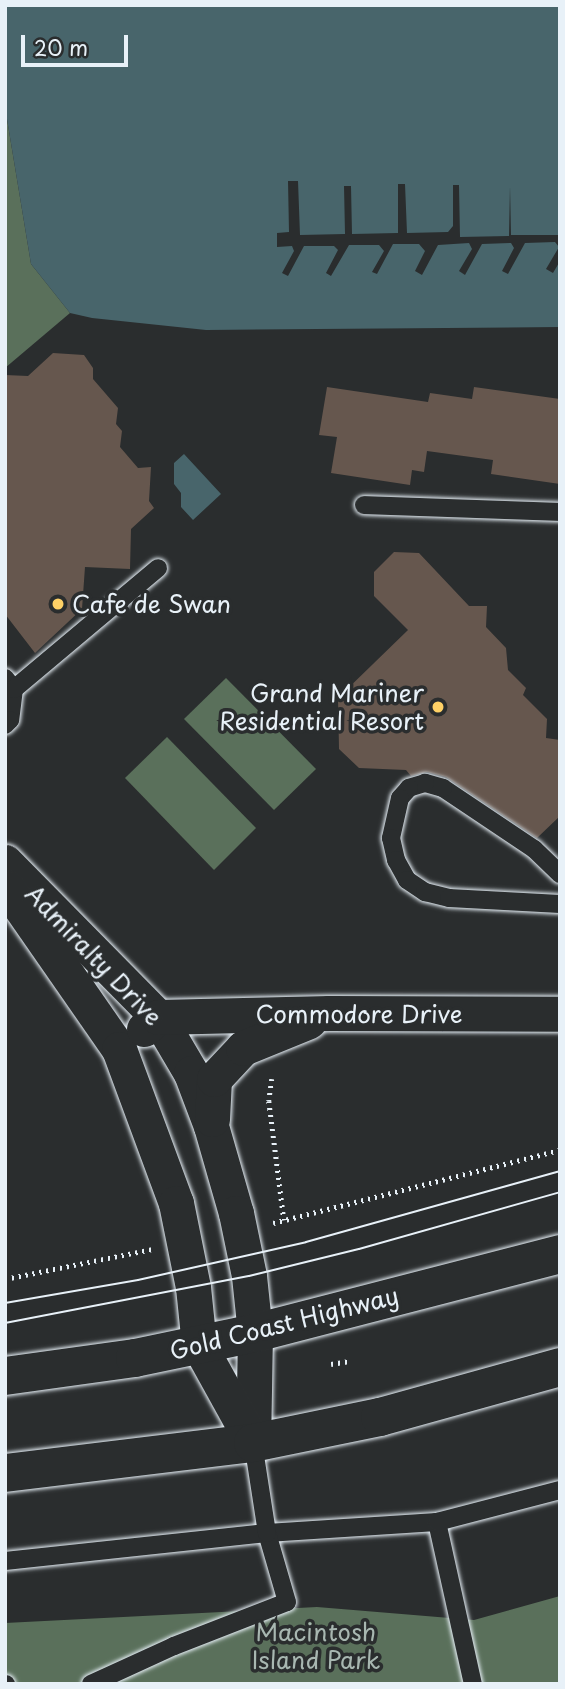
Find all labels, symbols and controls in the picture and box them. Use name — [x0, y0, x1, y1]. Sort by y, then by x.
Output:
scale bar — [24, 21, 131, 65]
text: 20 m — [34, 31, 88, 63]
place label: Cafe de Swan — [72, 590, 231, 618]
marker: Cafe de Swan — [50, 596, 66, 612]
place label: Grand Mariner Residential Resort — [218, 679, 424, 735]
marker: Grand Mariner Residential Resort — [430, 699, 446, 715]
street label: Admiralty Drive — [19, 879, 169, 1031]
street label: Commodore Drive — [255, 1000, 463, 1028]
street label: Gold Coast Highway — [166, 1281, 402, 1365]
park label: Macintosh Island Park — [251, 1618, 381, 1674]

